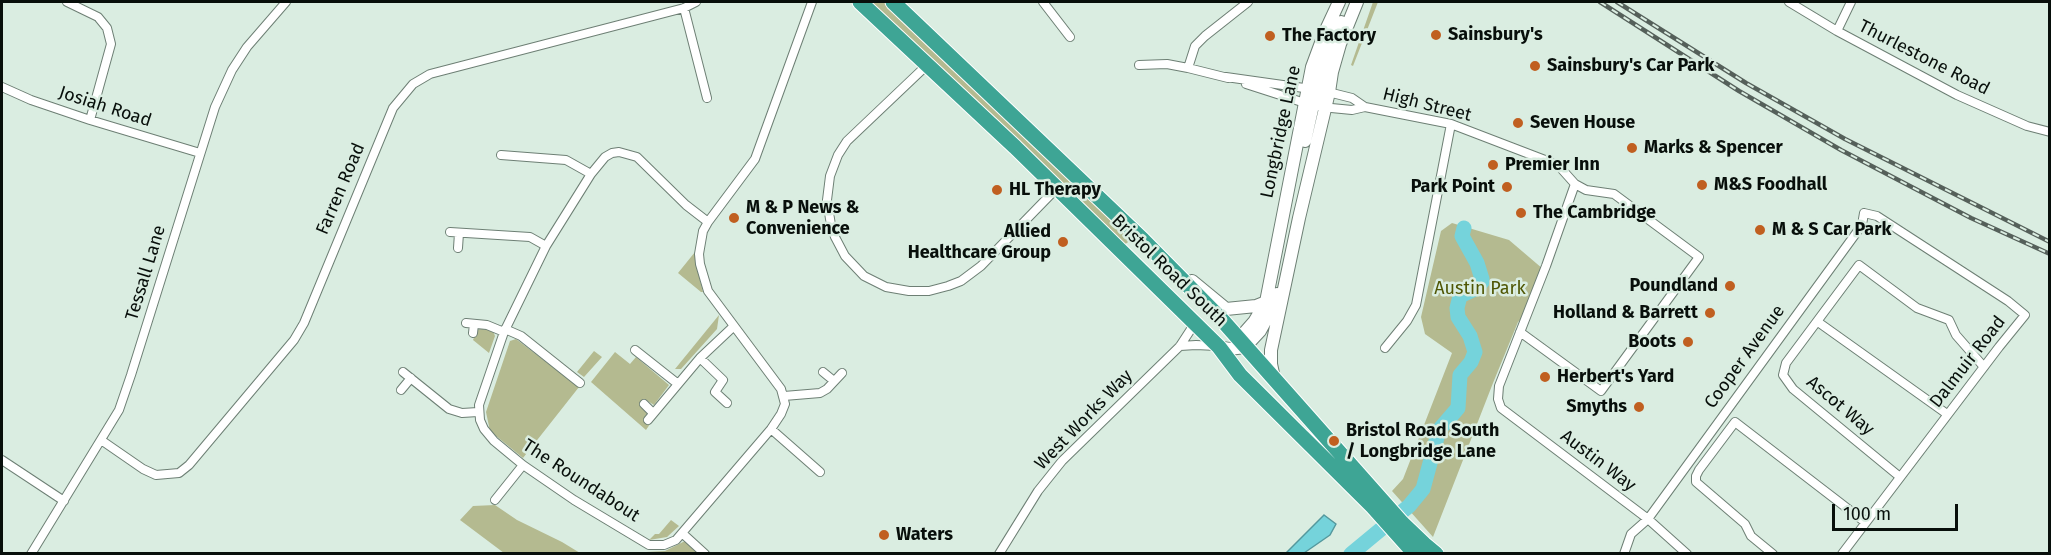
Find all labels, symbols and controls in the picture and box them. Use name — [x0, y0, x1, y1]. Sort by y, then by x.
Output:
street label: Thurlestone Road — [1855, 16, 1993, 100]
place label: Sainsbury's — [1448, 24, 1543, 46]
place label: The Factory — [1282, 25, 1376, 47]
marker: Sainsbury's — [1429, 28, 1443, 42]
marker: The Factory — [1263, 29, 1277, 43]
place label: Sainsbury's Car Park — [1547, 55, 1714, 77]
marker: Sainsbury's Car Park — [1528, 59, 1542, 73]
street label: Longbridge Lane — [1256, 64, 1306, 200]
street label: Josiah Road — [56, 82, 154, 132]
street label: High Street — [1380, 84, 1474, 126]
place label: Seven House — [1530, 112, 1635, 134]
marker: Seven House — [1511, 116, 1525, 130]
place label: Marks & Spencer — [1644, 137, 1783, 159]
street label: Farren Road — [312, 140, 370, 238]
marker: Marks & Spencer — [1625, 141, 1639, 155]
place label: Premier Inn — [1505, 154, 1600, 176]
marker: Premier Inn — [1486, 158, 1500, 172]
place label: M&S Foodhall — [1714, 174, 1827, 196]
place label: Park Point — [1411, 176, 1495, 198]
marker: M&S Foodhall — [1695, 178, 1709, 192]
place label: HL Therapy — [1009, 179, 1101, 201]
marker: Park Point — [1500, 180, 1514, 194]
marker: HL Therapy — [990, 183, 1004, 197]
place label: M & P News & Convenience — [746, 197, 859, 240]
place label: The Cambridge — [1533, 202, 1656, 224]
marker: The Cambridge — [1514, 206, 1528, 220]
street label: Bristol Road South — [1107, 210, 1231, 332]
marker: M & P News & Convenience — [727, 211, 741, 225]
place label: M & S Car Park — [1772, 219, 1891, 241]
place label: Allied Healthcare Group — [908, 221, 1051, 264]
street label: Tessall Lane — [121, 223, 171, 323]
marker: M & S Car Park — [1753, 223, 1767, 237]
marker: Allied Healthcare Group — [1056, 235, 1070, 249]
place label: Poundland — [1629, 275, 1718, 297]
park label: Austin Park — [1434, 278, 1526, 300]
marker: Poundland — [1723, 279, 1737, 293]
street label: Cooper Avenue — [1700, 301, 1790, 413]
place label: Holland & Barrett — [1553, 302, 1698, 324]
marker: Holland & Barrett — [1703, 306, 1717, 320]
street label: Dalmuir Road — [1925, 312, 2011, 412]
place label: Boots — [1628, 331, 1676, 353]
marker: Boots — [1681, 335, 1695, 349]
street label: West Works Way — [1031, 365, 1137, 475]
place label: Herbert's Yard — [1557, 366, 1674, 388]
marker: Herbert's Yard — [1538, 370, 1552, 384]
street label: Ascot Way — [1802, 372, 1878, 440]
place label: Smyths — [1566, 396, 1627, 418]
marker: Smyths — [1632, 400, 1646, 414]
place label: Bristol Road South / Longbridge Lane — [1346, 420, 1499, 462]
street label: Austin Way — [1556, 426, 1640, 496]
marker: Bristol Road South / Longbridge Lane — [1327, 434, 1341, 448]
street label: The Roundabout — [518, 435, 644, 527]
scale bar — [1835, 492, 1961, 530]
text: 100 m — [1843, 503, 1891, 525]
place label: Waters — [896, 524, 953, 546]
marker: Waters — [877, 528, 891, 542]

